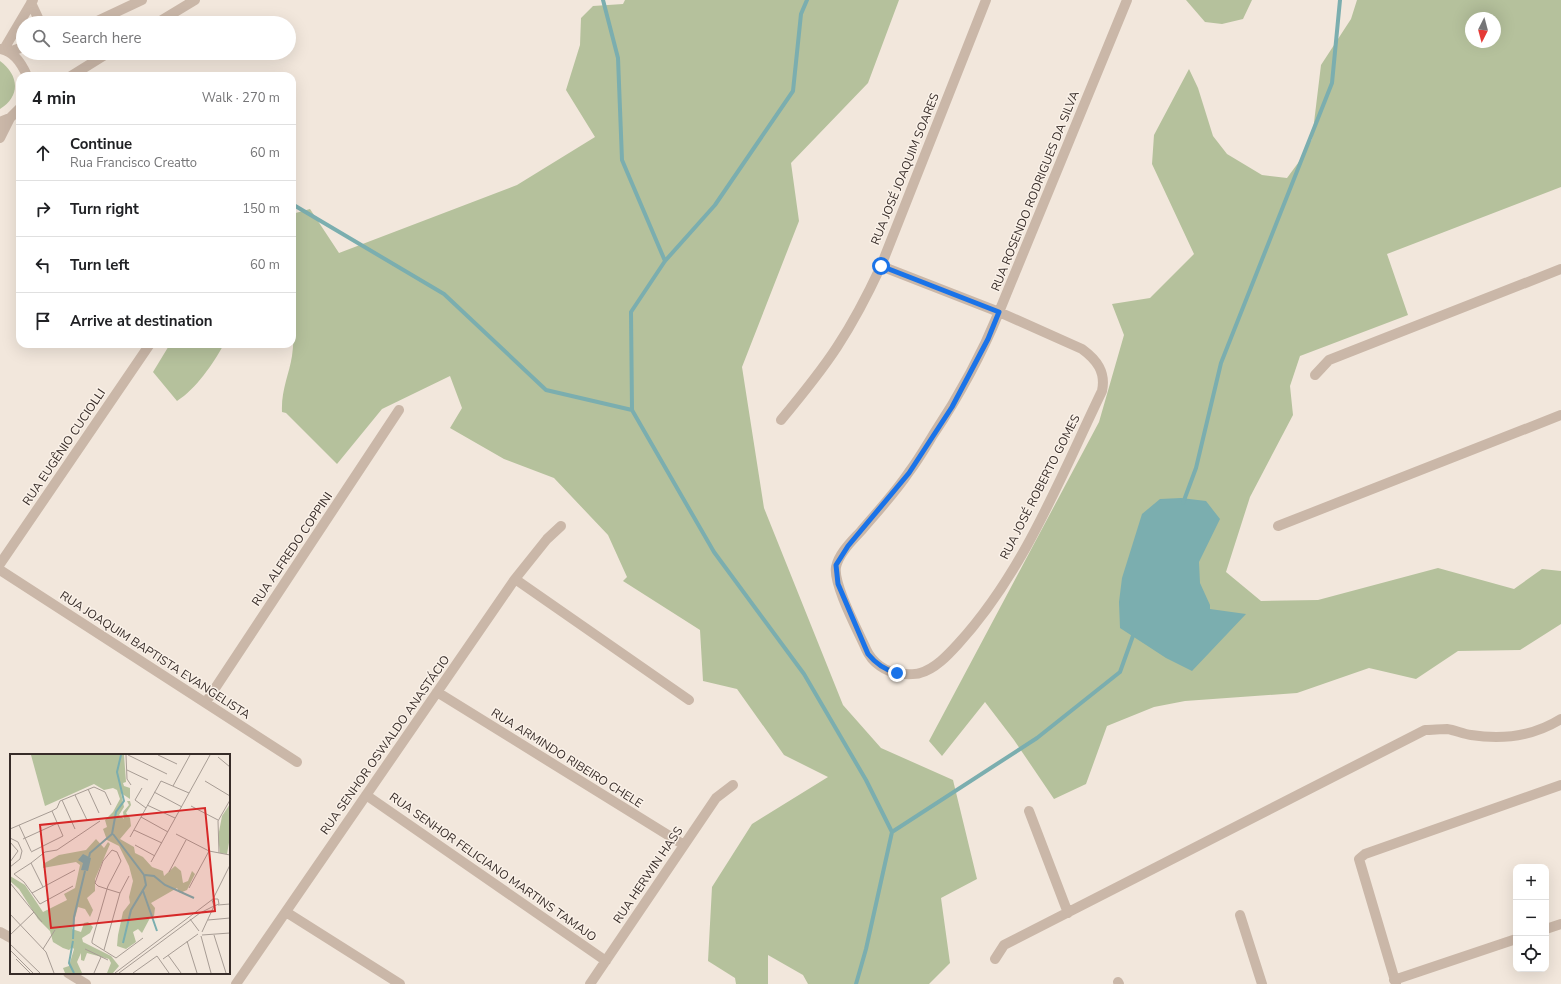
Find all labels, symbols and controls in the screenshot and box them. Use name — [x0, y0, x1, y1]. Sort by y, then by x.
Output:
north arrow — [1465, 12, 1501, 48]
search box — [16, 16, 296, 60]
icon: search — [30, 27, 52, 49]
text: Search here — [62, 28, 142, 48]
text: 4 min — [32, 87, 76, 110]
street label: RUA ROSENDO RODRIGUES DA SILVA — [987, 88, 1083, 294]
text: Walk · 270 m — [202, 89, 280, 107]
street label: RUA JOSÉ JOAQUIM SOARES — [867, 91, 943, 247]
text: Continue — [70, 134, 132, 154]
icon: ahead — [32, 142, 54, 164]
text: 60 m — [250, 144, 280, 162]
text: Rua Francisco Creatto — [70, 154, 197, 172]
icon: right — [32, 198, 54, 220]
text: Turn right — [70, 199, 139, 219]
text: 150 m — [242, 200, 280, 218]
icon: left — [32, 254, 54, 276]
text: Turn left — [70, 255, 129, 275]
text: 60 m — [250, 256, 280, 274]
route start — [872, 257, 890, 275]
icon: arrive — [32, 310, 54, 332]
text: Arrive at destination — [70, 311, 213, 331]
street label: RUA EUGÊNIO CUCIOLLI — [19, 386, 109, 508]
street label: RUA JOSÉ ROBERTO GOMES — [996, 412, 1084, 562]
street label: RUA ALFREDO COPPINI — [248, 489, 336, 609]
street label: RUA JOAQUIM BAPTISTA EVANGELISTA — [57, 587, 253, 723]
street label: RUA SENHOR OSWALDO ANASTÁCIO — [317, 652, 453, 838]
route end — [888, 664, 906, 682]
street label: RUA ARMINDO RIBEIRO CHELE — [488, 705, 646, 811]
inset map — [10, 754, 230, 974]
street label: RUA SENHOR FELICIANO MARTINS TAMAJO — [386, 789, 600, 945]
street label: RUA HERWIN HASS — [610, 824, 686, 926]
map controls — [1513, 864, 1549, 972]
button: + — [1513, 864, 1549, 900]
button: − — [1513, 900, 1549, 936]
button: locate — [1513, 936, 1549, 972]

